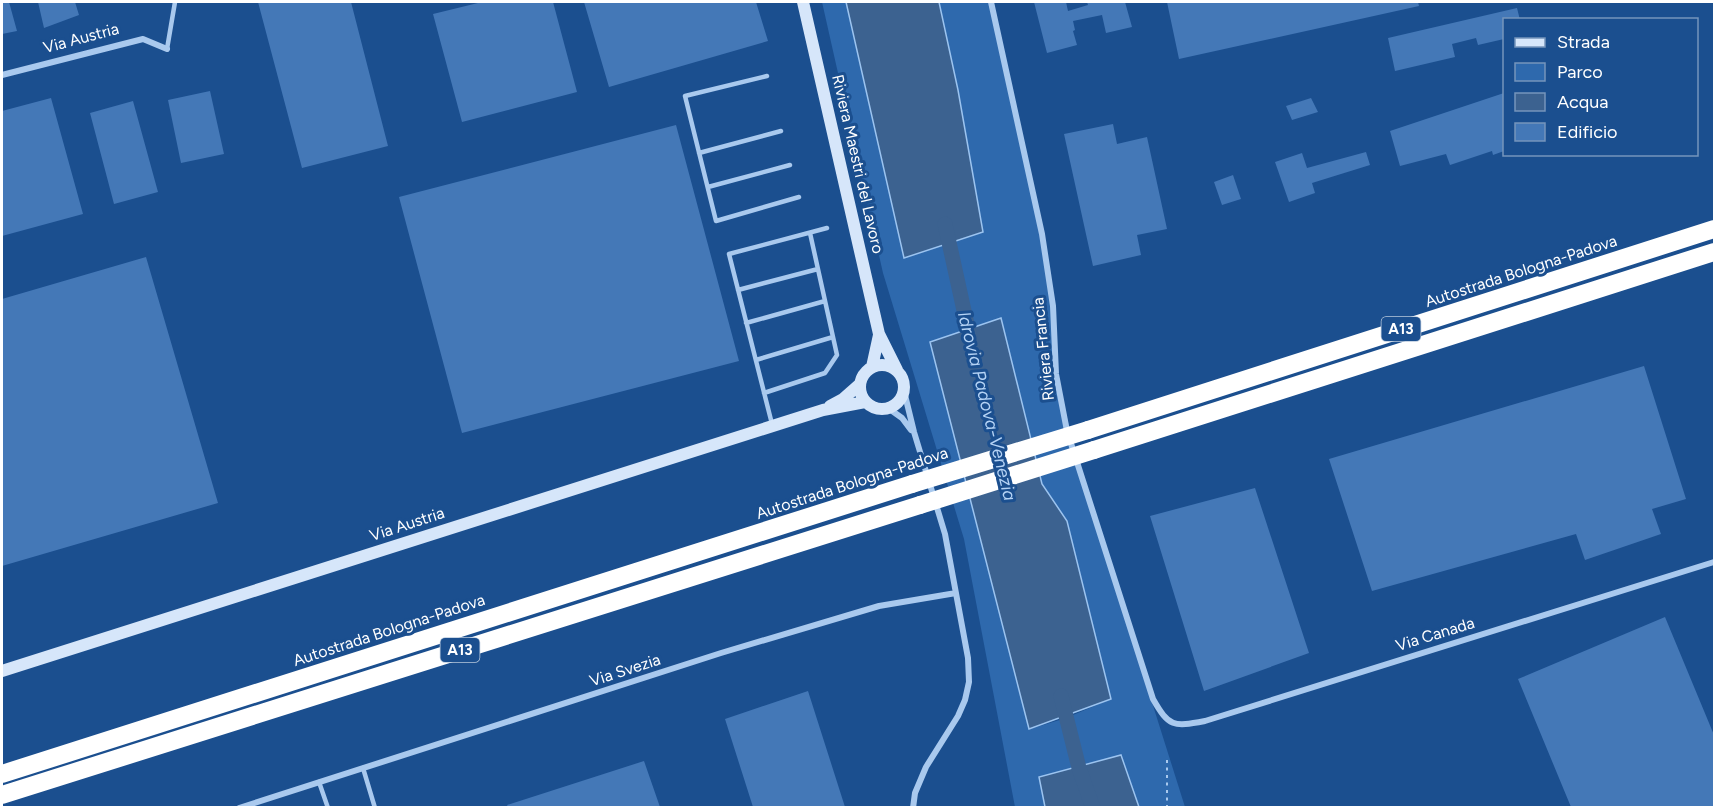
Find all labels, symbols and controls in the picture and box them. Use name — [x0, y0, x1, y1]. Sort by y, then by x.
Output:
legend — [1503, 18, 1698, 156]
street label: Via Austria — [41, 19, 121, 57]
text: Strada — [1557, 31, 1610, 53]
text: Parco — [1557, 61, 1603, 83]
street label: Riviera Maestri del Lavoro — [828, 73, 888, 255]
text: Acqua — [1557, 91, 1608, 113]
text: Edificio — [1557, 121, 1618, 143]
street label: Autostrada Bologna-Padova — [1423, 231, 1619, 311]
street label: Riviera Francia — [1028, 297, 1058, 401]
water label: Idrovia Padova-Venezia — [953, 309, 1021, 503]
road number: A13 — [1382, 317, 1420, 341]
street label: Autostrada Bologna-Padova — [754, 443, 950, 523]
street label: Via Austria — [367, 503, 447, 545]
street label: Autostrada Bologna-Padova — [291, 590, 487, 670]
street label: Via Canada — [1393, 613, 1477, 655]
road number: A13 — [440, 638, 480, 662]
street label: Via Svezia — [587, 650, 663, 690]

